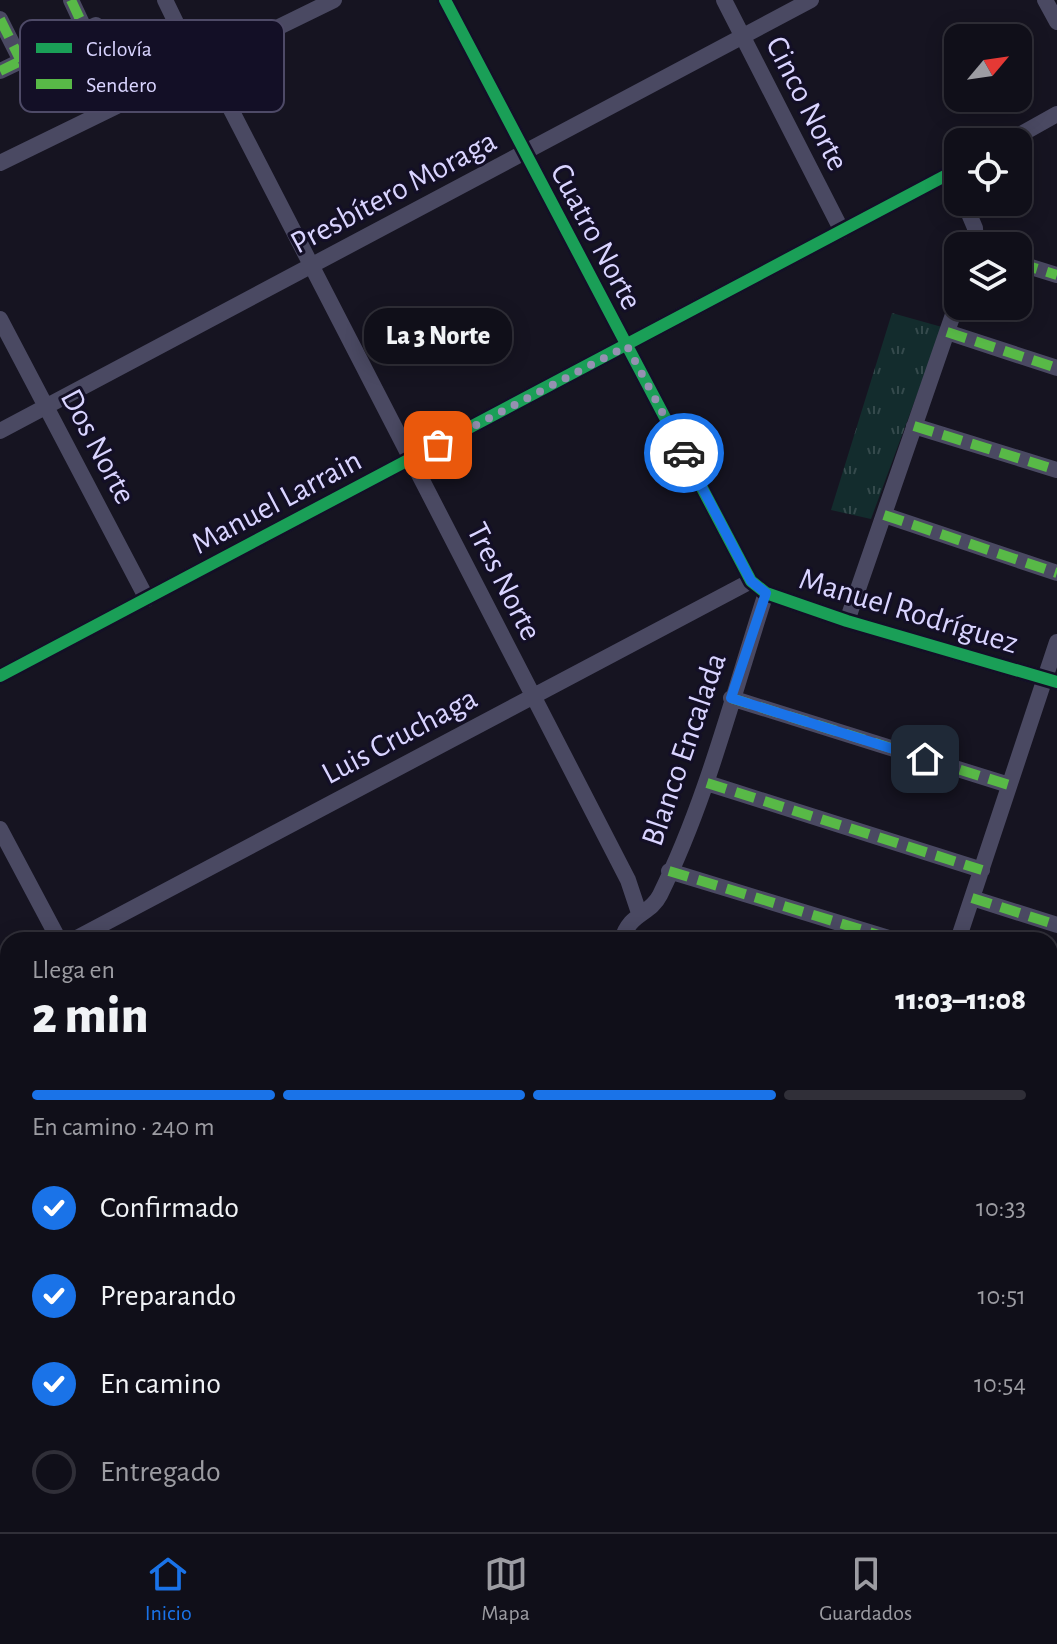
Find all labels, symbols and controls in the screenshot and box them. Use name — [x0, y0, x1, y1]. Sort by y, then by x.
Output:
legend — [20, 20, 284, 112]
north arrow — [944, 24, 1032, 112]
map controls — [944, 24, 1032, 320]
street label: Cinco Norte — [760, 31, 854, 176]
text: Ciclovía — [86, 38, 152, 60]
text: Sendero — [86, 74, 157, 96]
street label: Presbítero Moraga — [285, 124, 502, 259]
button: locate — [944, 128, 1032, 216]
street label: Cuatro Norte — [544, 158, 648, 315]
button: layers — [944, 232, 1032, 320]
callout: La 3 Norte — [364, 309, 512, 365]
text: La 3 Norte — [386, 323, 490, 349]
street label: Dos Norte — [55, 384, 142, 509]
pin — [404, 411, 472, 479]
courier — [644, 413, 724, 493]
icon: bag — [416, 423, 460, 467]
icon: car — [662, 431, 706, 475]
street label: Manuel Larrain — [186, 444, 367, 560]
street label: Tres Norte — [461, 517, 547, 645]
street label: Manuel Rodríguez — [796, 562, 1022, 659]
street label: Blanco Encalada — [636, 649, 732, 850]
street label: Luis Cruchaga — [317, 682, 482, 790]
pin — [891, 725, 959, 793]
icon: home — [903, 737, 947, 781]
text: Llega en — [32, 957, 115, 983]
text: 11:03–11:08 — [895, 985, 1026, 1015]
text: 2 min — [32, 990, 148, 1042]
text: En camino · 240 m — [32, 1114, 214, 1140]
icon: check — [32, 1186, 76, 1230]
text: Confirmado — [100, 1193, 239, 1223]
text: 10:33 — [976, 1195, 1026, 1221]
icon: check — [32, 1274, 76, 1318]
text: Preparando — [100, 1281, 236, 1311]
text: 10:51 — [978, 1283, 1026, 1309]
icon: check — [32, 1362, 76, 1406]
text: En camino — [100, 1369, 221, 1399]
text: 10:54 — [974, 1371, 1026, 1397]
text: Entregado — [100, 1457, 221, 1487]
tab: Inicio — [145, 1552, 192, 1626]
tab: Mapa — [481, 1552, 530, 1626]
tab: Guardados — [819, 1552, 912, 1626]

